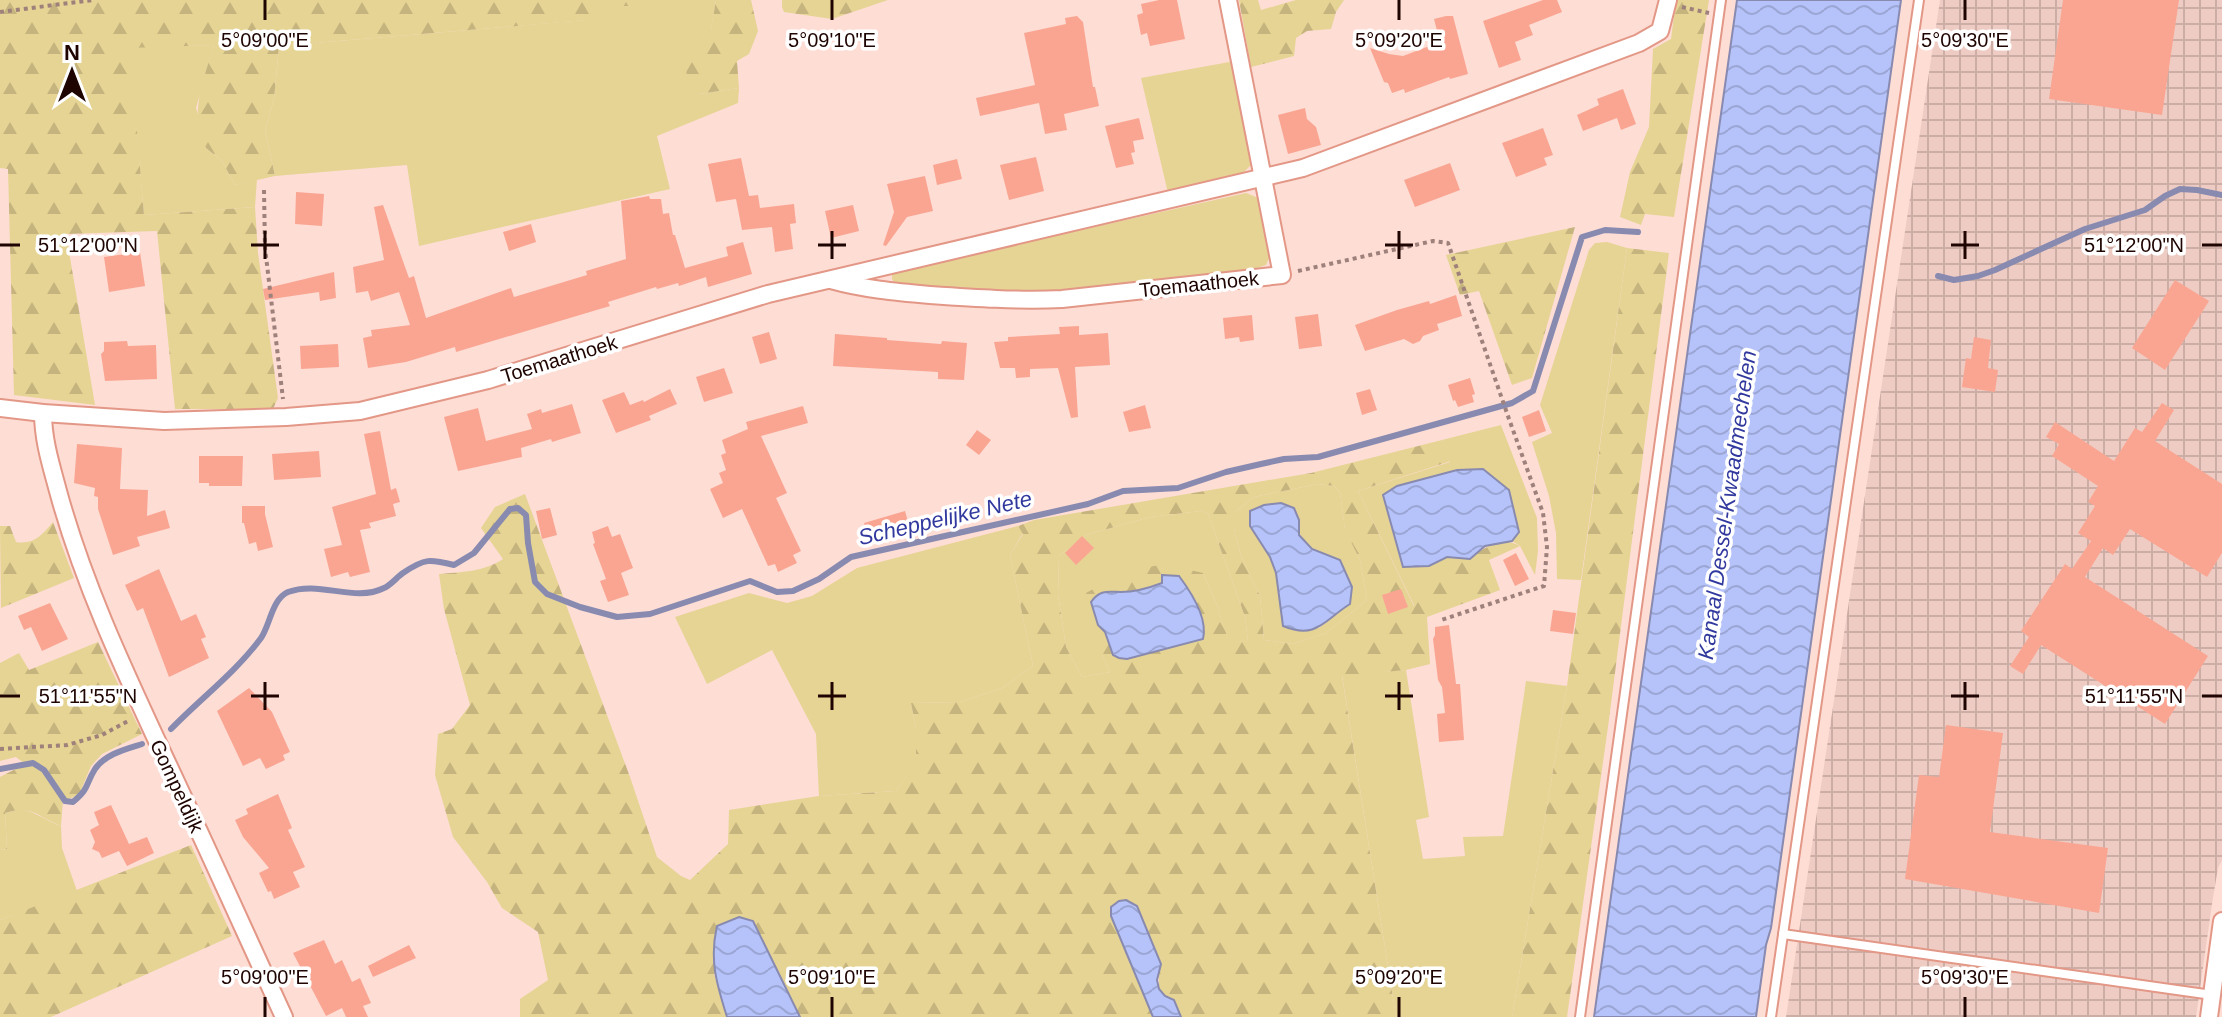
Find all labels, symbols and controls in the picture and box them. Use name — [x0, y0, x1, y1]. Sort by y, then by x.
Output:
text: 5°09'00"E — [221, 29, 309, 51]
text: 5°09'10"E — [788, 29, 876, 51]
text: 5°09'20"E — [1355, 29, 1443, 51]
text: 5°09'30"E — [1921, 29, 2009, 51]
north arrow — [32, 32, 112, 112]
text: N — [64, 40, 80, 65]
text: 51°12'00"N — [38, 234, 138, 256]
text: 51°12'00"N — [2084, 234, 2184, 256]
street label: Toemaathoek — [1138, 267, 1261, 301]
street label: Toemaathoek — [498, 331, 621, 387]
water label: Kanaal Dessel-Kwaadmechelen — [1693, 349, 1761, 661]
water label: Scheppelijke Nete — [856, 486, 1034, 550]
text: 51°11'55"N — [39, 685, 137, 707]
text: 51°11'55"N — [2085, 685, 2183, 707]
street label: Gompeldijk — [146, 736, 209, 837]
text: 5°09'00"E — [221, 966, 309, 988]
text: 5°09'10"E — [788, 966, 876, 988]
text: 5°09'20"E — [1355, 966, 1443, 988]
text: 5°09'30"E — [1921, 966, 2009, 988]

